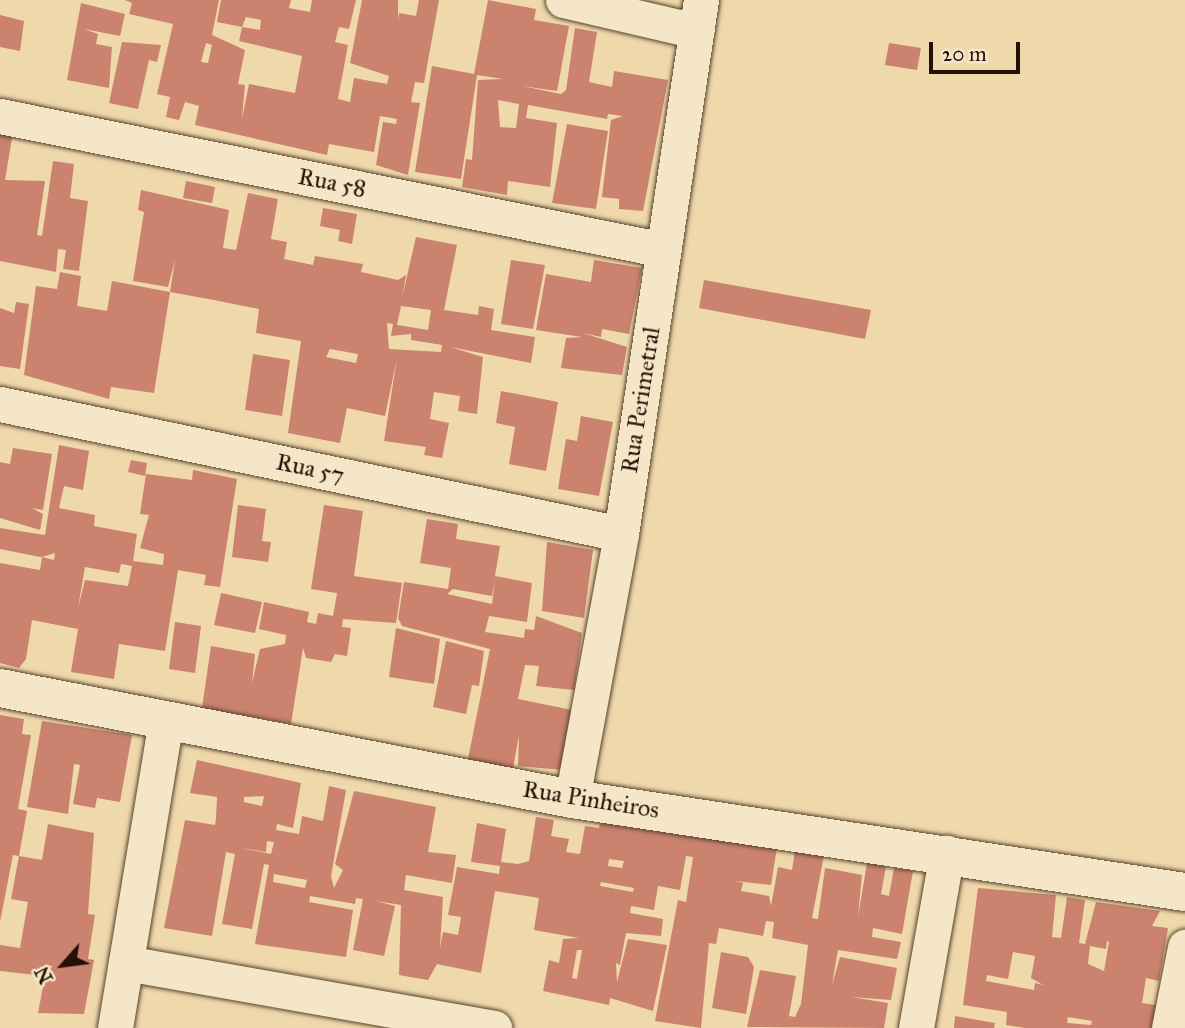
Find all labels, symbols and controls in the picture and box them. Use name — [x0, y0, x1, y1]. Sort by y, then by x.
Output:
scale bar — [933, 28, 1024, 72]
text: 20 m — [942, 41, 987, 67]
street label: Rua 58 — [296, 162, 368, 204]
street label: Rua Perimetral — [615, 325, 667, 475]
street label: Rua 57 — [273, 448, 347, 490]
street label: Rua Pinheiros — [521, 775, 661, 825]
north arrow — [28, 930, 98, 1000]
text: N — [30, 963, 58, 988]

